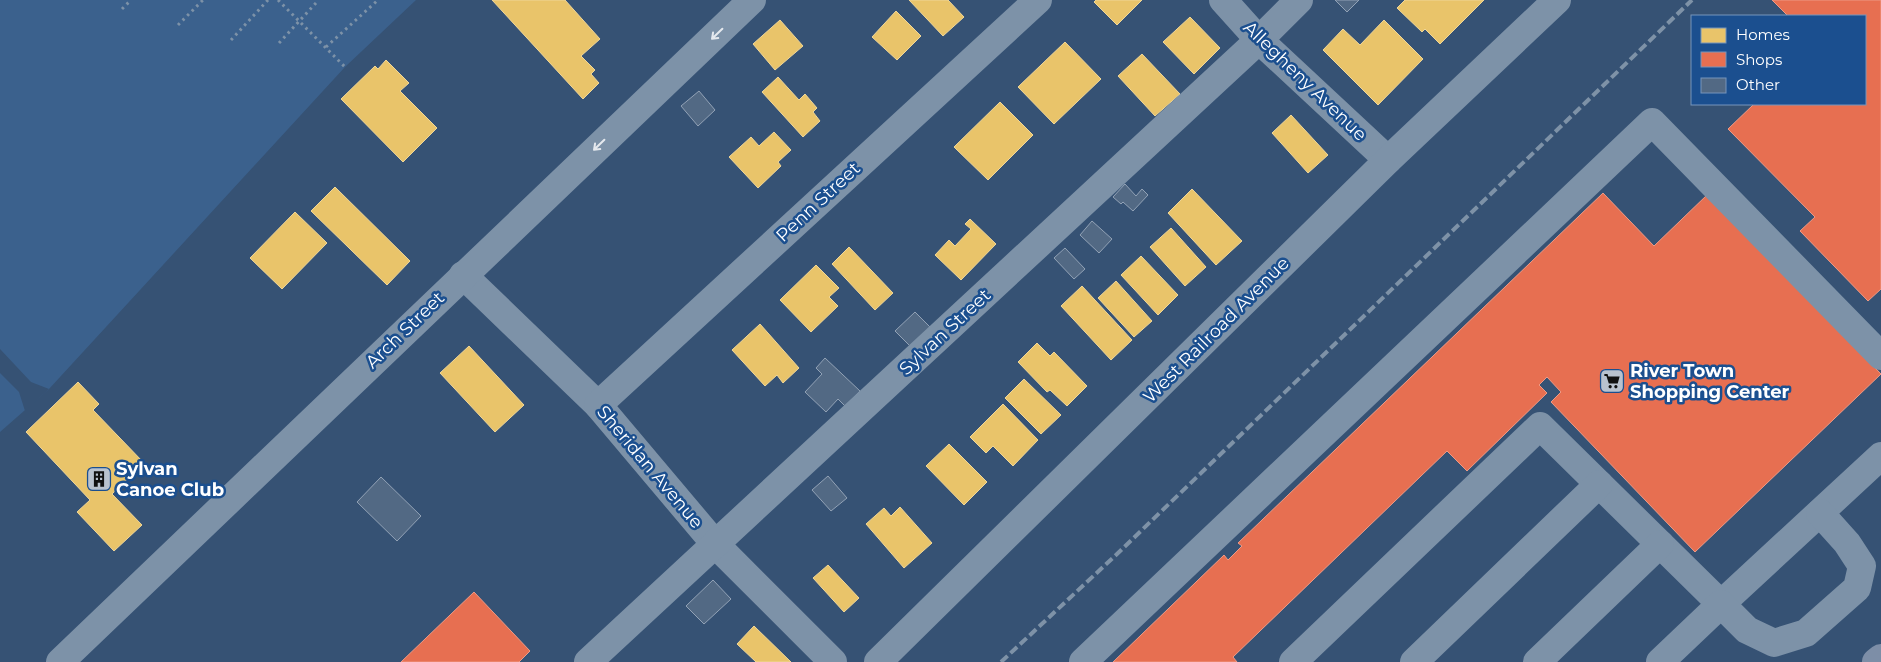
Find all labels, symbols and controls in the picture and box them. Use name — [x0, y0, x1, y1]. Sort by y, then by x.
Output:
legend — [1691, 15, 1866, 105]
street label: Allegheny Avenue — [1239, 16, 1371, 146]
text: Homes — [1736, 25, 1790, 44]
one-way arrow — [711, 28, 723, 40]
text: Shops — [1736, 50, 1782, 69]
text: Other — [1736, 75, 1780, 94]
one-way arrow — [593, 139, 605, 151]
street label: Penn Street — [771, 157, 865, 247]
street label: West Railroad Avenue — [1138, 252, 1294, 408]
street label: Sylvan Street — [895, 284, 995, 380]
street label: Arch Street — [361, 287, 449, 373]
place label: River Town Shopping Center — [1630, 360, 1790, 403]
supermarket icon: River Town Shopping Center — [1599, 368, 1625, 394]
street label: Sheridan Avenue — [592, 401, 708, 533]
place label: Sylvan Canoe Club — [116, 458, 224, 501]
building icon: Sylvan Canoe Club — [86, 466, 112, 492]

